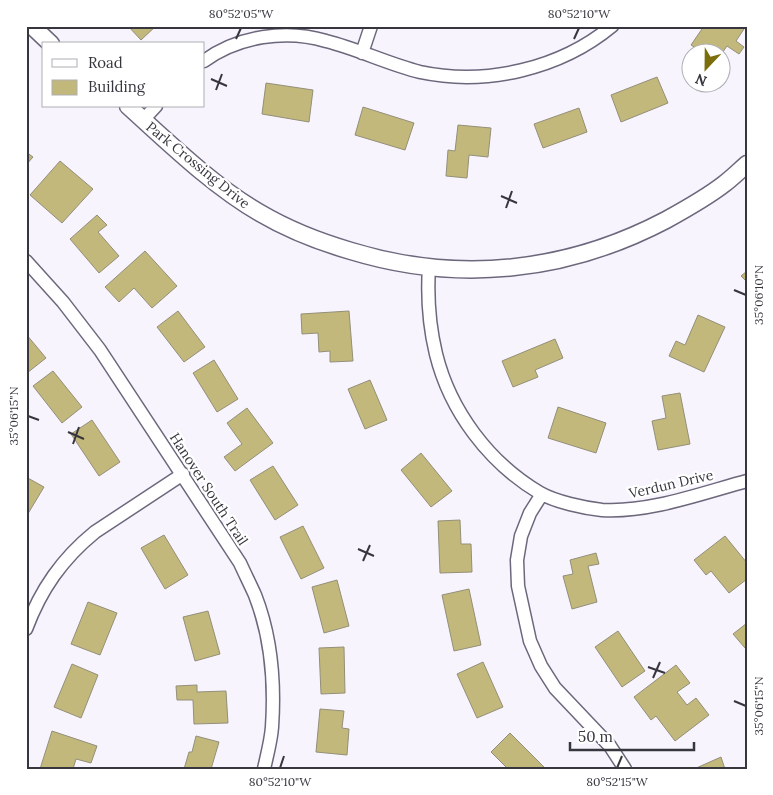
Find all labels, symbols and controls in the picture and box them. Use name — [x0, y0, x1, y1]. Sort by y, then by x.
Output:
text: 80°52'05"W — [209, 6, 274, 21]
text: 80°52'10"W — [548, 6, 611, 21]
legend — [42, 42, 205, 108]
north arrow — [680, 42, 730, 92]
text: Road — [88, 53, 123, 72]
text: N — [693, 70, 710, 90]
text: Building — [88, 77, 146, 96]
street label: Park Crossing Drive — [142, 118, 254, 213]
text: 35°06'10"N — [751, 265, 766, 325]
text: 35°06'15"N — [6, 386, 21, 446]
street label: Hanover South Trail — [166, 429, 252, 549]
street label: Verdun Drive — [626, 465, 715, 503]
text: 35°06'15"N — [751, 676, 766, 736]
scale bar — [570, 720, 694, 752]
text: 50 m — [578, 727, 613, 746]
text: 80°52'10"W — [249, 774, 312, 789]
text: 80°52'15"W — [586, 774, 649, 789]

